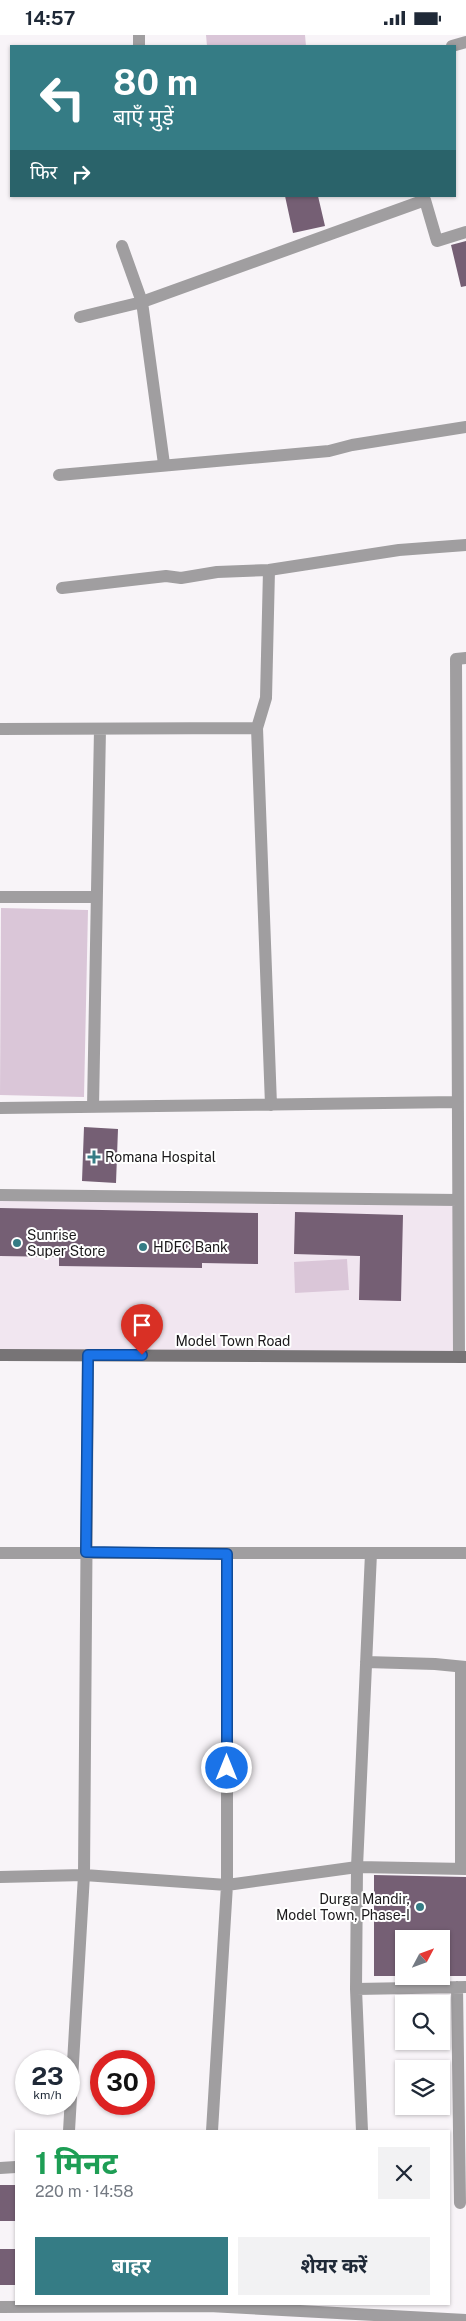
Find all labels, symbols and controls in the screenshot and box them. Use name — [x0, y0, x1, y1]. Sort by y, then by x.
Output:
text: 14:57 — [25, 7, 75, 29]
text: 80 m — [113, 62, 198, 103]
icon: left — [30, 65, 95, 130]
text: बाएँ मुड़ें — [113, 104, 174, 130]
icon: right — [67, 160, 95, 188]
text: फिर — [30, 161, 57, 183]
place label: Romana Hospital — [105, 1149, 216, 1165]
marker: Romana Hospital — [87, 1150, 101, 1164]
place label: Sunrise Super Store — [27, 1227, 105, 1259]
marker: Sunrise Super Store — [11, 1237, 23, 1249]
place label: HDFC Bank — [153, 1239, 228, 1255]
marker: HDFC Bank — [137, 1241, 149, 1253]
pin — [121, 1304, 163, 1355]
icon: arrive — [128, 1311, 156, 1339]
street label: Model Town Road — [176, 1333, 290, 1349]
position arrow — [200, 1741, 252, 1793]
place label: Durga Mandir, Model Town, Phase-I — [276, 1891, 410, 1923]
marker: Durga Mandir, Model Town, Phase-I — [414, 1901, 426, 1913]
north arrow — [395, 1930, 450, 1985]
map controls — [395, 1930, 450, 2115]
button: search — [395, 1995, 450, 2050]
speed limit sign: 30 — [90, 2050, 155, 2115]
button: layers — [395, 2060, 450, 2115]
text: 23 — [31, 2061, 64, 2091]
text: km/h — [33, 2088, 62, 2102]
text: 1 मिनट — [35, 2145, 118, 2181]
button: close — [378, 2147, 430, 2199]
text: 220 m · 14:58 — [35, 2182, 134, 2201]
button: बाहर — [35, 2237, 228, 2295]
button: शेयर करें — [238, 2237, 430, 2295]

